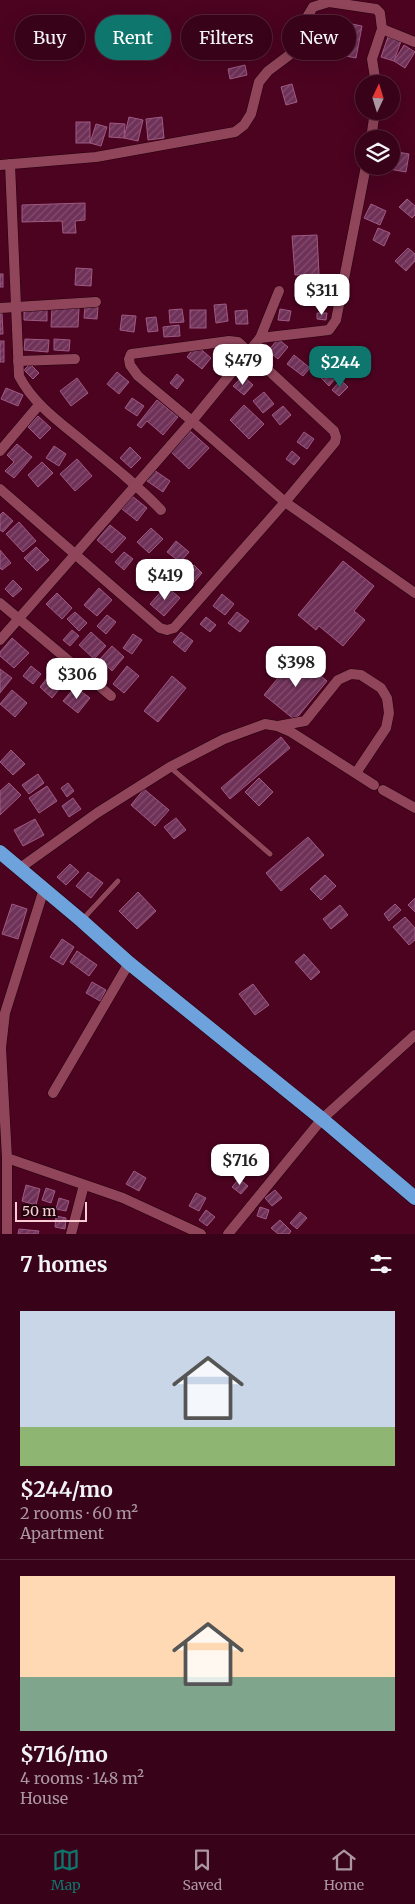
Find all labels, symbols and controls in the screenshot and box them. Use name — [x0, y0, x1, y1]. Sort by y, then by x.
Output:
chip: Buy — [15, 15, 85, 60]
chip: Rent — [95, 15, 171, 60]
chip: Filters — [181, 15, 272, 60]
chip: New — [282, 15, 356, 60]
north arrow — [355, 75, 400, 120]
map controls — [355, 75, 400, 175]
button: layers — [355, 130, 400, 175]
pin: $311 — [292, 274, 352, 316]
text: $311 — [305, 280, 339, 300]
pin: $479 — [213, 344, 273, 386]
pin: $244 — [310, 346, 370, 388]
text: $479 — [224, 350, 262, 370]
text: $244 — [320, 352, 360, 372]
pin: $419 — [135, 558, 195, 601]
text: $419 — [147, 565, 183, 585]
pin: $398 — [266, 646, 326, 688]
text: $398 — [277, 652, 315, 672]
pin: $306 — [47, 658, 107, 700]
text: $306 — [57, 664, 97, 684]
pin: $716 — [210, 1144, 270, 1186]
text: $716 — [222, 1150, 258, 1170]
scale bar — [15, 1199, 88, 1222]
text: 50 m — [22, 1202, 56, 1220]
icon: filters — [367, 1250, 395, 1278]
text: 7 homes — [20, 1251, 108, 1278]
icon: home — [163, 1343, 253, 1433]
text: $244/mo — [20, 1476, 113, 1503]
text: 2 rooms · 60 m² — [20, 1503, 138, 1523]
text: Apartment — [20, 1523, 104, 1543]
icon: home — [163, 1609, 253, 1699]
text: $716/mo — [20, 1741, 108, 1768]
text: 4 rooms · 148 m² — [20, 1768, 144, 1788]
text: House — [20, 1788, 68, 1808]
tab: Map — [51, 1846, 81, 1894]
tab: Saved — [182, 1846, 222, 1894]
tab: Home — [324, 1846, 364, 1894]

